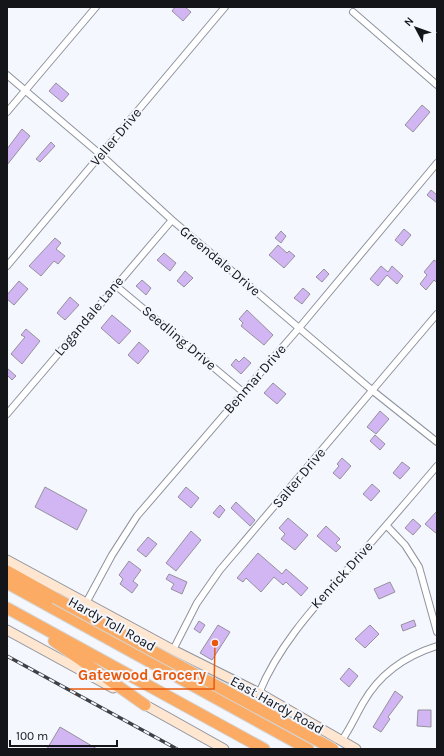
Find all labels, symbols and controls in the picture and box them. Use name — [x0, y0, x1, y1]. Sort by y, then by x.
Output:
north arrow — [396, 8, 436, 48]
text: N — [401, 15, 416, 29]
street label: Veller Drive — [87, 104, 145, 170]
street label: Greendale Drive — [176, 222, 264, 300]
street label: Logandale Lane — [51, 273, 127, 359]
street label: Seedling Drive — [138, 302, 220, 374]
street label: Benmar Drive — [220, 341, 290, 417]
street label: Salter Drive — [269, 444, 329, 512]
street label: Kenrick Drive — [307, 538, 377, 612]
street label: Hardy Toll Road — [65, 593, 159, 655]
callout: Gatewood Grocery — [70, 662, 214, 689]
text: Gatewood Grocery — [78, 666, 206, 684]
street label: East Hardy Road — [227, 672, 327, 738]
scale bar — [10, 722, 117, 748]
text: 100 m — [16, 729, 48, 743]

